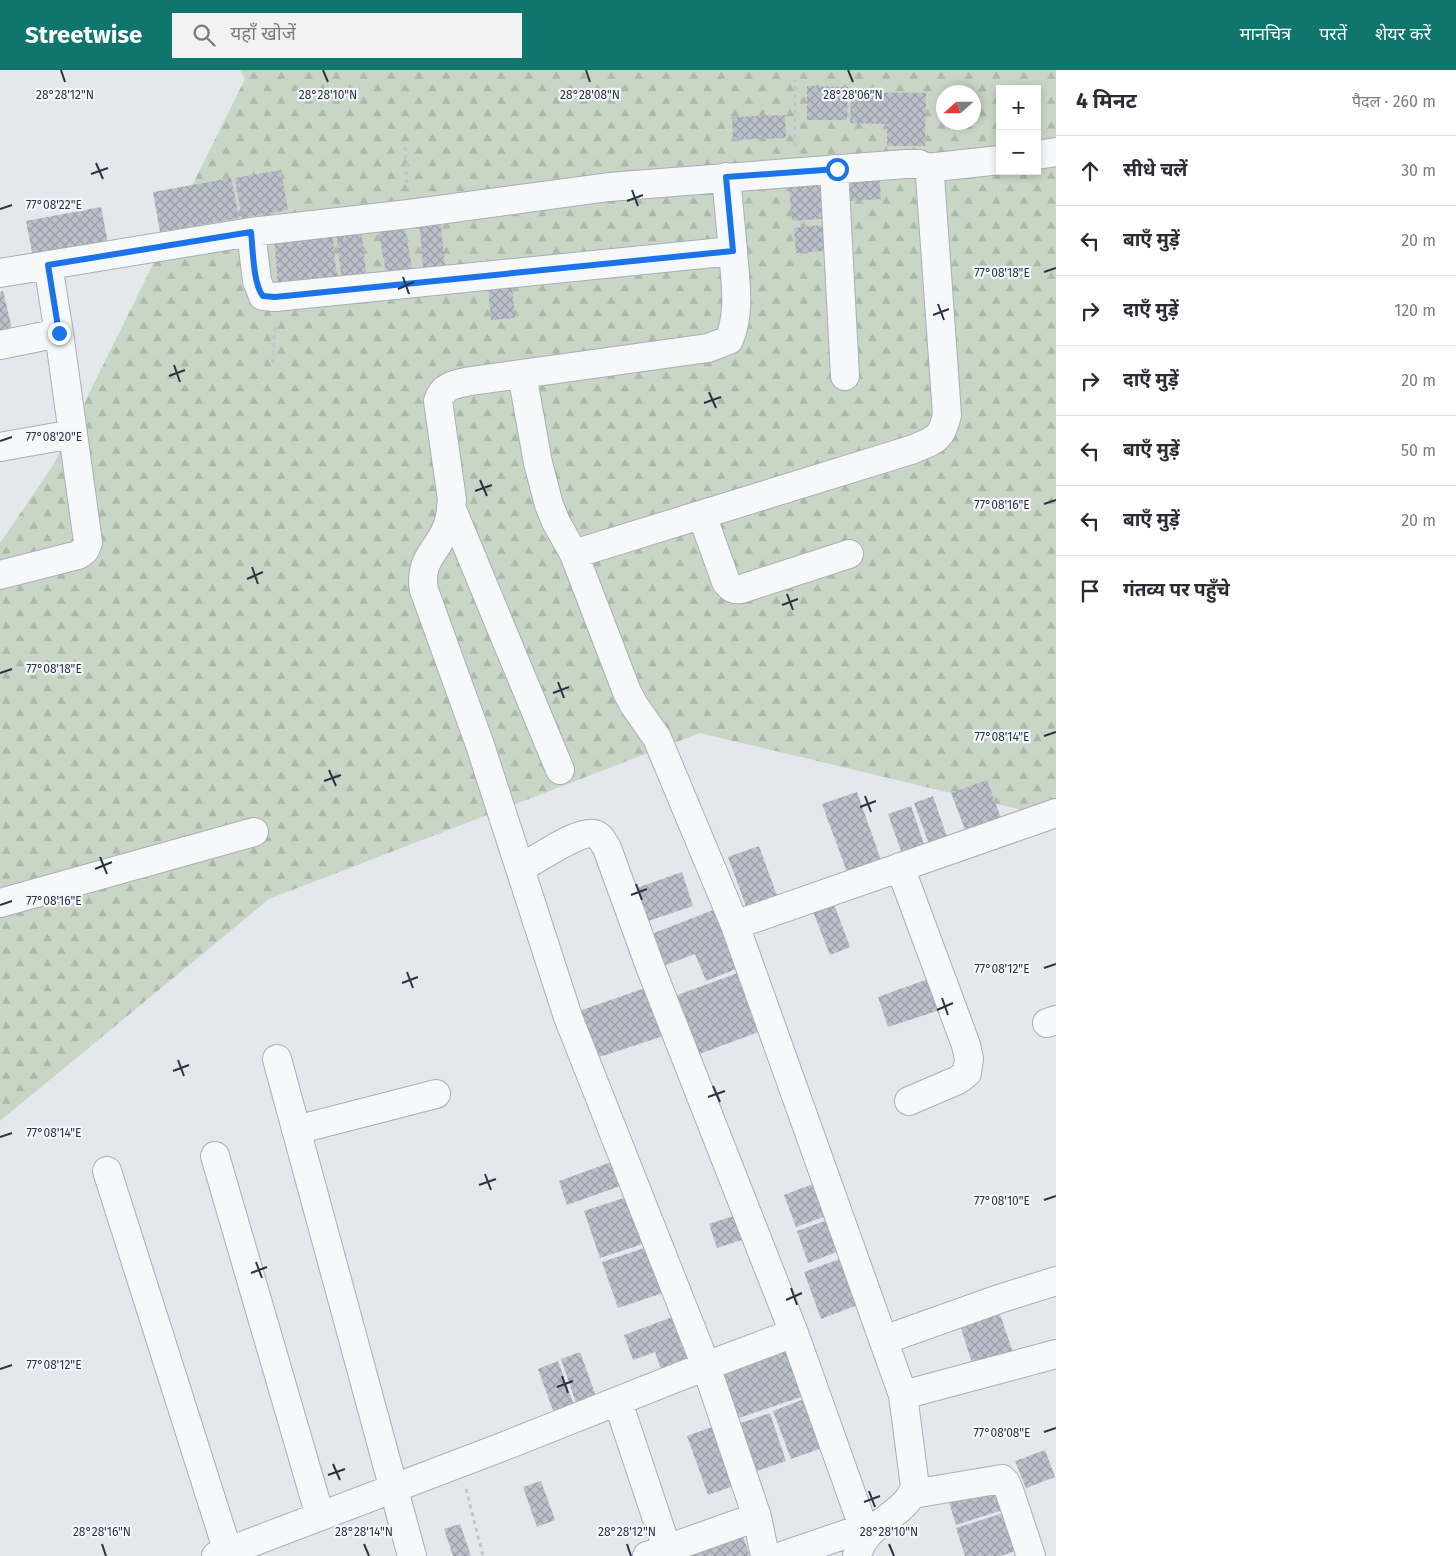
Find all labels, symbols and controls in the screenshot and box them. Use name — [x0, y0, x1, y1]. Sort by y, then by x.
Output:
search box — [172, 13, 522, 58]
text: Streetwise — [25, 21, 142, 49]
icon: search — [190, 21, 218, 49]
text: यहाँ खोजें — [230, 22, 296, 45]
text: मानचित्र — [1240, 23, 1291, 45]
text: परतें — [1319, 23, 1347, 45]
text: शेयर करें — [1375, 23, 1431, 45]
north arrow — [936, 85, 981, 130]
map controls — [996, 85, 1041, 175]
button: + — [996, 85, 1041, 130]
text: 28°28'12"N — [36, 88, 94, 102]
text: 28°28'10"N — [299, 88, 357, 102]
text: 28°28'08"N — [560, 88, 620, 102]
text: 28°28'06"N — [823, 88, 883, 102]
text: 4 मिनट — [1076, 88, 1137, 114]
text: पैदल · 260 m — [1352, 92, 1436, 111]
button: − — [996, 130, 1041, 175]
icon: ahead — [1076, 157, 1104, 185]
route start — [826, 158, 849, 181]
text: सीधे चलें — [1123, 158, 1187, 181]
text: 30 m — [1401, 161, 1436, 180]
text: 77°08'22"E — [26, 198, 82, 212]
icon: left — [1076, 227, 1104, 255]
text: बाएँ मुड़ें — [1123, 228, 1180, 251]
text: 20 m — [1401, 231, 1436, 250]
text: 77°08'18"E — [974, 266, 1030, 280]
icon: right — [1076, 297, 1104, 325]
text: दाएँ मुड़ें — [1123, 298, 1179, 321]
text: 120 m — [1394, 301, 1436, 320]
route end — [48, 322, 71, 345]
icon: right — [1076, 367, 1104, 395]
text: दाएँ मुड़ें — [1123, 368, 1179, 391]
text: 20 m — [1401, 371, 1436, 390]
text: 77°08'20"E — [26, 430, 82, 444]
icon: left — [1076, 437, 1104, 465]
text: बाएँ मुड़ें — [1123, 438, 1180, 461]
text: 50 m — [1401, 441, 1436, 460]
text: 77°08'16"E — [974, 498, 1030, 512]
icon: left — [1076, 507, 1104, 535]
text: बाएँ मुड़ें — [1123, 508, 1180, 531]
text: 20 m — [1401, 511, 1436, 530]
icon: arrive — [1076, 577, 1104, 605]
text: गंतव्य पर पहुँचे — [1123, 578, 1230, 601]
text: 77°08'18"E — [26, 662, 82, 676]
text: 77°08'14"E — [975, 730, 1030, 744]
text: 77°08'16"E — [26, 894, 82, 908]
text: 77°08'12"E — [974, 962, 1030, 976]
text: 77°08'14"E — [27, 1126, 82, 1140]
text: 77°08'10"E — [974, 1194, 1030, 1208]
text: 77°08'12"E — [26, 1358, 82, 1372]
text: 77°08'08"E — [973, 1426, 1031, 1440]
text: 28°28'16"N — [73, 1525, 131, 1539]
text: 28°28'14"N — [335, 1525, 393, 1539]
text: 28°28'12"N — [598, 1525, 656, 1539]
text: 28°28'10"N — [860, 1525, 918, 1539]

